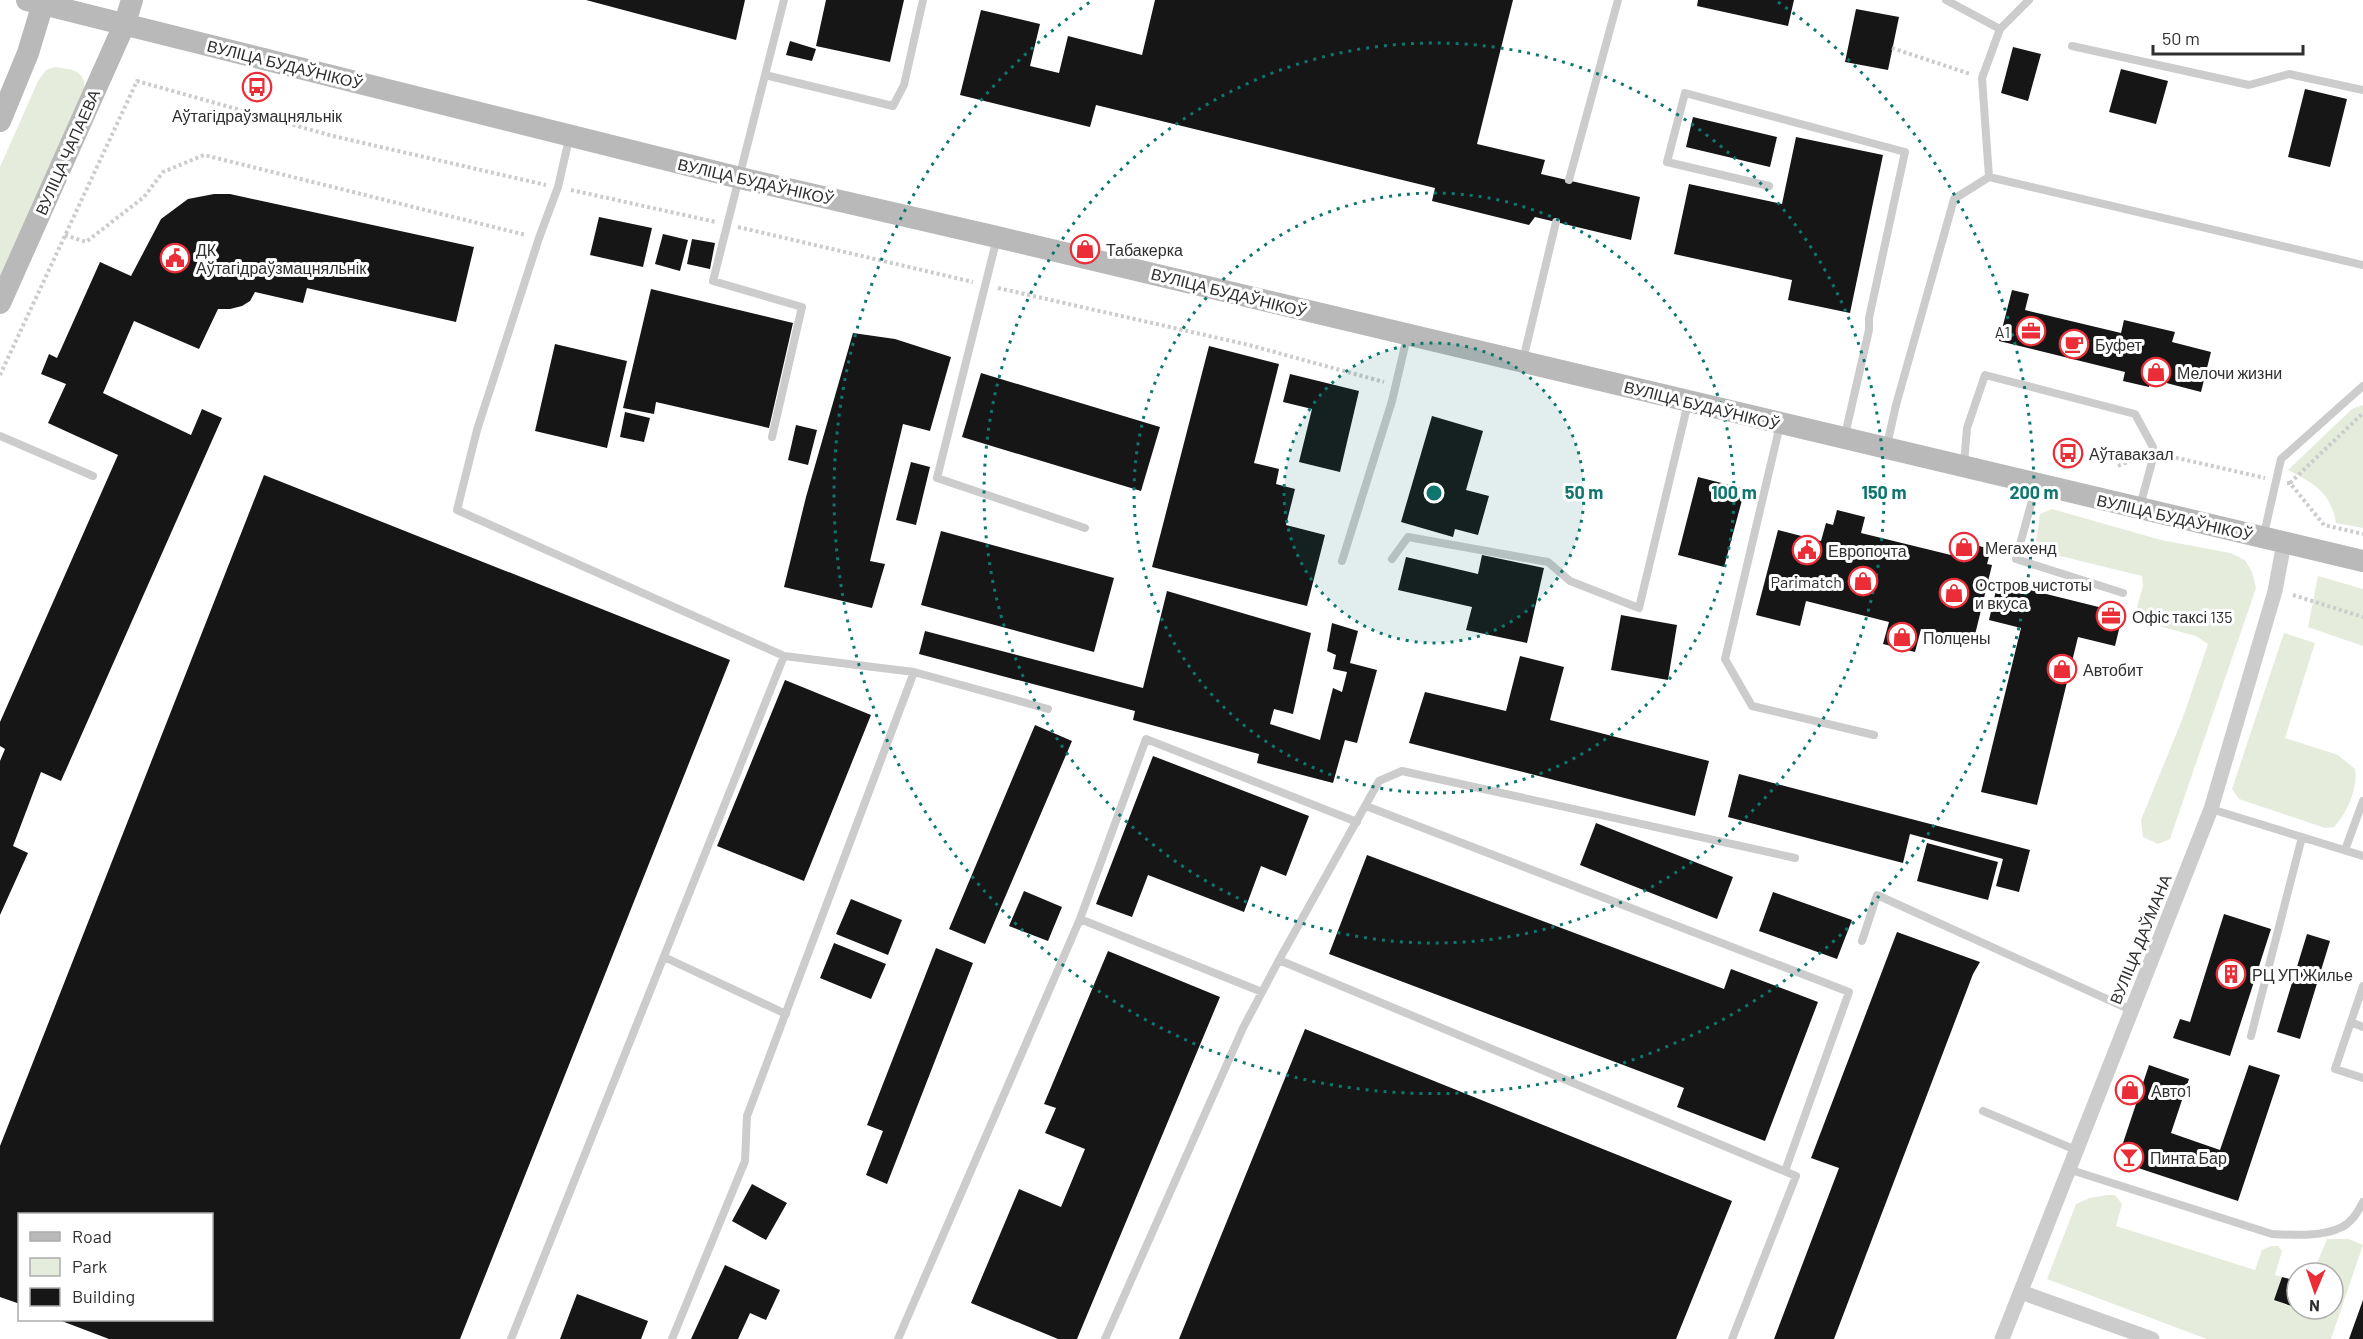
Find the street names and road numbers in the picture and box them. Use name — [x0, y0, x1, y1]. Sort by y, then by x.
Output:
street label: ВУЛІЦА БУДАЎНІКОЎ — [205, 35, 365, 93]
street label: ВУЛІЦА ЧАПАЕВА — [31, 86, 103, 218]
street label: ВУЛІЦА БУДАЎНІКОЎ — [676, 154, 837, 208]
street label: ВУЛІЦА БУДАЎНІКОЎ — [1149, 263, 1309, 321]
street label: ВУЛІЦА БУДАЎНІКОЎ — [1622, 376, 1782, 434]
street label: ВУЛІЦА БУДАЎНІКОЎ — [2095, 490, 2256, 544]
street label: ВУЛІЦА ДАЎМАНА — [2105, 871, 2175, 1007]

